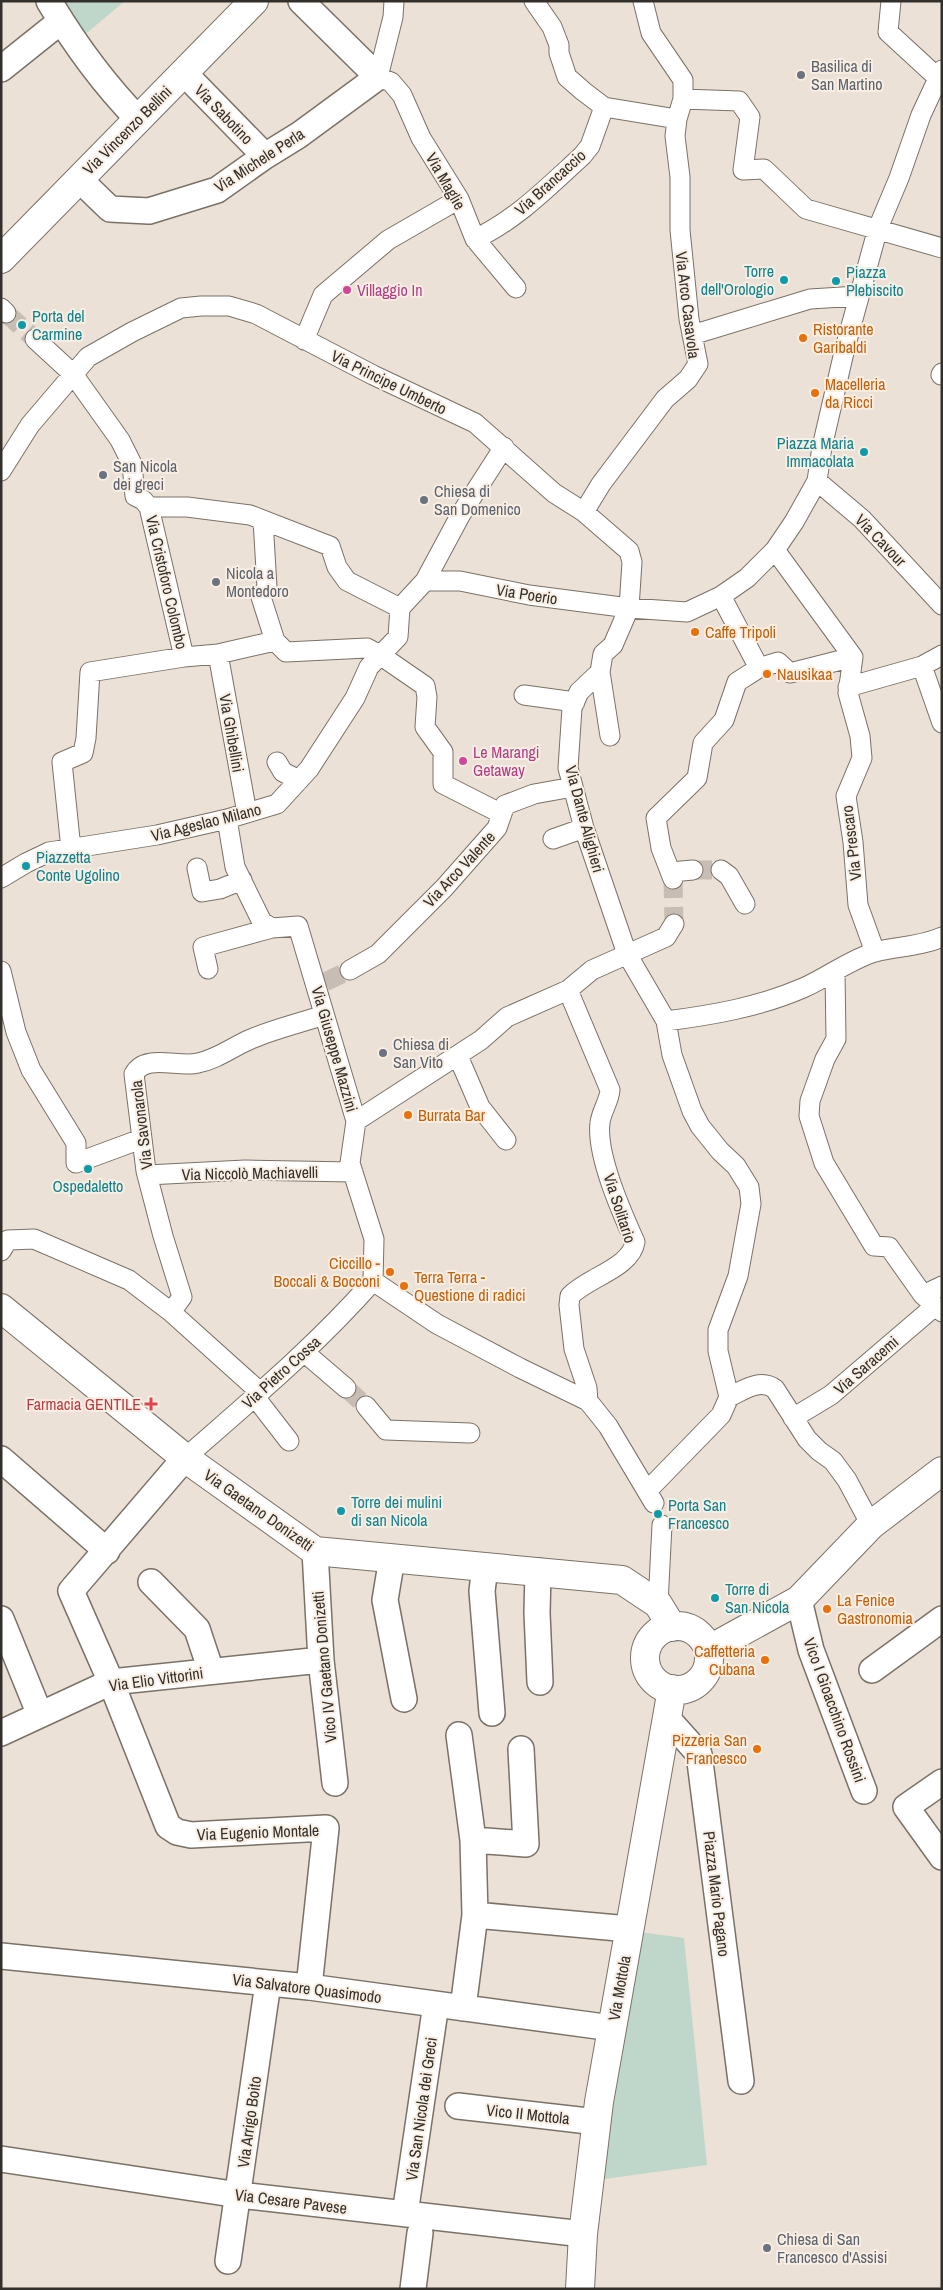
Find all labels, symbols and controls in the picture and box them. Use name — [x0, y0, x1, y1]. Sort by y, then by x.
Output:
place label: Basilica di San Martino — [811, 55, 882, 95]
marker: Basilica di San Martino — [795, 69, 807, 81]
street label: Via Sabotino — [190, 79, 258, 149]
street label: Via Vincenzo Bellini — [78, 81, 176, 179]
street label: Via Michele Perla — [210, 122, 309, 197]
street label: Via Brancaccio — [510, 144, 590, 220]
street label: Via Maglie — [421, 148, 471, 214]
street label: Via Arco Casavola — [671, 250, 706, 360]
place label: Torre dell'Orologio — [701, 260, 774, 300]
place label: Piazza Plebiscito — [846, 261, 904, 301]
marker: Torre dell'Orologio — [778, 274, 790, 286]
marker: Piazza Plebiscito — [830, 275, 842, 287]
place label: Villaggio In — [357, 279, 422, 301]
marker: Villaggio In — [341, 284, 353, 296]
place label: Porta del Carmine — [32, 305, 85, 345]
place label: Ristorante Garibaldi — [813, 318, 874, 358]
marker: Porta del Carmine — [16, 319, 28, 331]
marker: Ristorante Garibaldi — [797, 332, 809, 344]
street label: Via Principe Umberto — [328, 345, 450, 419]
place label: Macelleria da Ricci — [825, 373, 886, 413]
marker: Macelleria da Ricci — [809, 387, 821, 399]
place label: Piazza Maria Immacolata — [777, 432, 855, 472]
marker: Piazza Maria Immacolata — [858, 446, 870, 458]
place label: San Nicola dei greci — [113, 455, 178, 495]
marker: San Nicola dei greci — [97, 469, 109, 481]
place label: Chiesa di San Domenico — [434, 480, 521, 520]
marker: Chiesa di San Domenico — [418, 494, 430, 506]
street label: Via Cavour — [850, 509, 912, 572]
street label: Via Cristoforo Colombo — [141, 513, 193, 651]
place label: Nicola a Montedoro — [226, 562, 289, 602]
marker: Nicola a Montedoro — [210, 576, 222, 588]
street label: Via Poerio — [495, 578, 559, 610]
place label: Caffe Tripoli — [705, 621, 776, 643]
marker: Caffe Tripoli — [689, 626, 701, 638]
place label: Nausikaa — [777, 663, 833, 685]
marker: Nausikaa — [761, 668, 773, 680]
street label: Via Ghibellini — [214, 692, 250, 774]
place label: Le Marangi Getaway — [473, 741, 539, 781]
marker: Le Marangi Getaway — [457, 755, 469, 767]
street label: Via Dante Alighieri — [560, 763, 610, 875]
street label: Via Ageslao Milano — [149, 798, 263, 846]
street label: Via Prescaro — [835, 804, 867, 882]
street label: Via Arco Valente — [418, 826, 500, 912]
place label: Piazzetta Conte Ugolino — [36, 846, 120, 886]
marker: Piazzetta Conte Ugolino — [20, 860, 32, 872]
street label: Via Giuseppe Mazzini — [307, 984, 363, 1114]
place label: Chiesa di San Vito — [393, 1033, 449, 1073]
marker: Chiesa di San Vito — [377, 1047, 389, 1059]
street label: Via Savonarola — [125, 1079, 157, 1171]
place label: Burrata Bar — [418, 1104, 486, 1126]
marker: Burrata Bar — [402, 1109, 414, 1121]
street label: Via Niccolò Machiavelli — [181, 1161, 319, 1185]
marker: Ospedaletto — [82, 1163, 94, 1175]
street label: Via Solitario — [598, 1170, 642, 1246]
place label: Ospedaletto — [53, 1175, 123, 1197]
place label: Ciccillo - Boccali & Bocconi — [274, 1252, 381, 1292]
marker: Ciccillo - Boccali & Bocconi — [384, 1266, 396, 1278]
place label: Terra Terra - Questione di radici — [414, 1266, 526, 1306]
marker: Terra Terra - Questione di radici — [398, 1280, 410, 1292]
street label: Via Pietro Cossa — [237, 1330, 326, 1413]
street label: Via Saracemi — [829, 1331, 903, 1399]
place label: Farmacia GENTILE — [26, 1393, 141, 1415]
marker: Farmacia GENTILE — [145, 1398, 157, 1410]
street label: Via Gaetano Donizetti — [200, 1464, 318, 1556]
place label: Torre dei mulini di san Nicola — [351, 1491, 442, 1531]
place label: Porta San Francesco — [668, 1494, 729, 1534]
marker: Torre dei mulini di san Nicola — [335, 1505, 347, 1517]
marker: Porta San Francesco — [652, 1508, 664, 1520]
place label: Torre di San Nicola — [725, 1578, 790, 1618]
place label: La Fenice Gastronomia — [837, 1589, 914, 1629]
street label: Vico IV Gaetano Donizetti — [306, 1590, 342, 1744]
marker: Torre di San Nicola — [709, 1592, 721, 1604]
marker: La Fenice Gastronomia — [821, 1603, 833, 1615]
street label: Vico I Gioacchino Rossini — [799, 1635, 871, 1785]
place label: Caffetteria Cubana — [694, 1640, 756, 1680]
marker: Caffetteria Cubana — [759, 1654, 771, 1666]
street label: Via Elio Vittorini — [107, 1661, 205, 1697]
place label: Pizzeria San Francesco — [672, 1729, 747, 1769]
marker: Pizzeria San Francesco — [751, 1743, 763, 1755]
street label: Via Eugenio Montale — [196, 1819, 320, 1845]
street label: Piazza Mario Pagano — [698, 1830, 736, 1958]
street label: Via Mottola — [602, 1953, 636, 2022]
street label: Via Salvatore Quasimodo — [231, 1968, 383, 2008]
street label: Via San Nicola dei Greci — [400, 2036, 442, 2182]
street label: Via Arrigo Boito — [232, 2075, 266, 2169]
street label: Vico II Mottola — [485, 2099, 571, 2129]
street label: Via Cesare Pavese — [234, 2183, 348, 2219]
place label: Chiesa di San Francesco d'Assisi — [777, 2228, 887, 2268]
marker: Chiesa di San Francesco d'Assisi — [761, 2242, 773, 2254]

